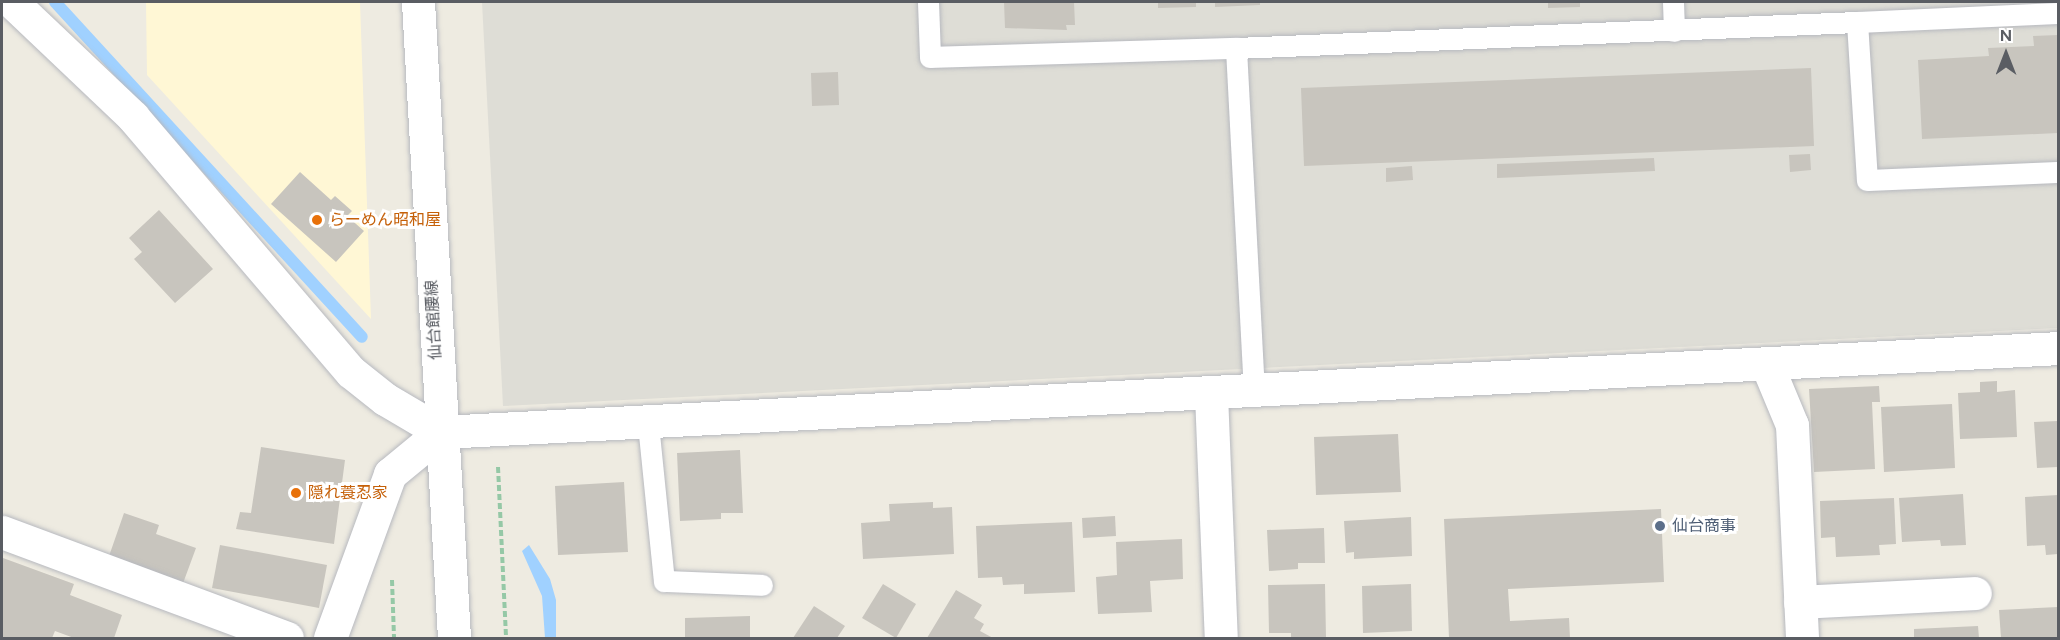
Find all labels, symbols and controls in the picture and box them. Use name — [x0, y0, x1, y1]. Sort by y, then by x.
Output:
north arrow — [1976, 24, 2036, 84]
text: N — [2000, 26, 2012, 45]
place label: らーめん昭和屋 — [329, 210, 441, 230]
marker: らーめん昭和屋 — [310, 213, 324, 227]
street label: 仙台館腰線 — [422, 280, 446, 360]
place label: 隠れ蓑忍家 — [308, 483, 388, 503]
marker: 隠れ蓑忍家 — [289, 486, 303, 500]
place label: 仙台商事 — [1672, 516, 1736, 536]
marker: 仙台商事 — [1653, 519, 1667, 533]

